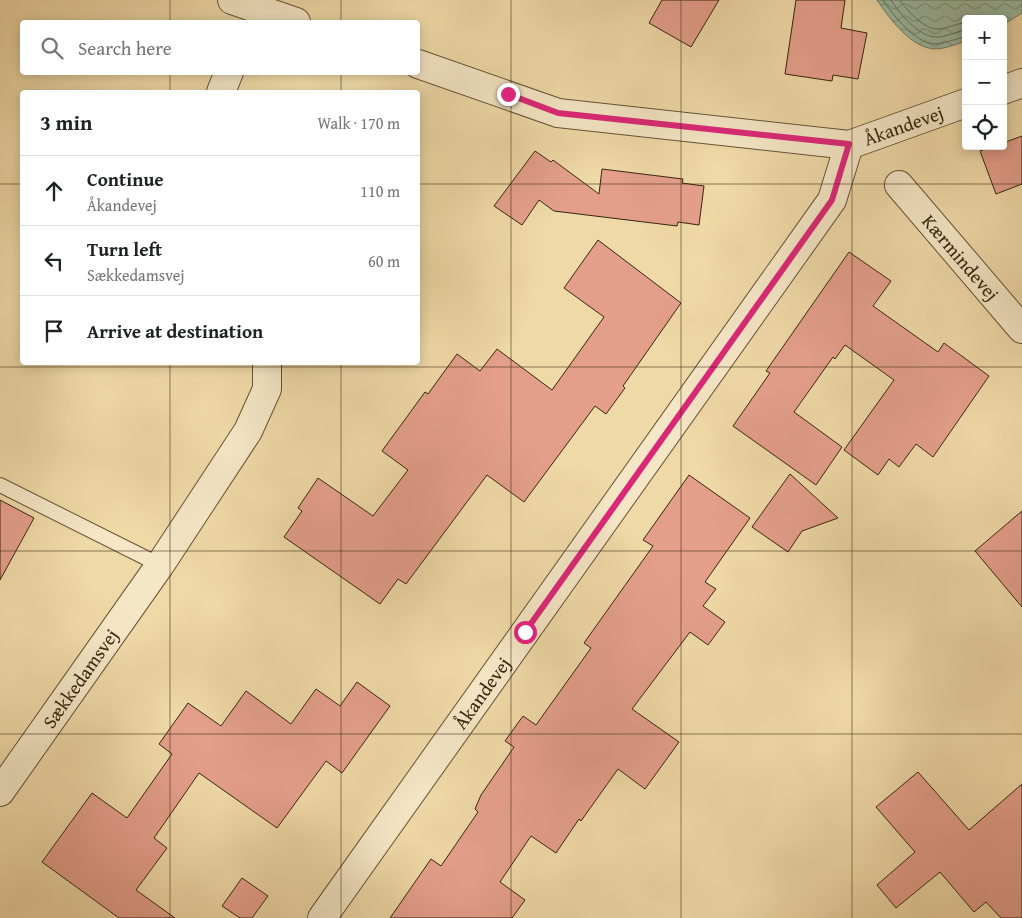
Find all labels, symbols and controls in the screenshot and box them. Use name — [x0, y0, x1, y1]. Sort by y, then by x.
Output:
map controls — [962, 15, 1007, 150]
button: + — [962, 15, 1007, 60]
search box — [20, 20, 420, 75]
icon: search — [38, 34, 66, 62]
text: Search here — [78, 34, 172, 62]
button: − — [962, 60, 1007, 105]
route end — [497, 83, 520, 106]
street label: Åkandevej — [860, 98, 947, 153]
button: locate — [962, 105, 1007, 150]
text: 3 min — [40, 107, 92, 138]
text: Walk · 170 m — [317, 111, 400, 135]
text: Continue — [87, 165, 164, 193]
icon: ahead — [40, 177, 68, 205]
text: 110 m — [360, 179, 400, 203]
text: Åkandevej — [87, 193, 157, 217]
street label: Kærmindevej — [916, 208, 1006, 307]
text: Turn left — [87, 235, 162, 263]
icon: left — [40, 247, 68, 275]
text: 60 m — [368, 249, 400, 273]
text: Sækkedamsvej — [87, 263, 184, 287]
icon: arrive — [40, 317, 68, 345]
text: Arrive at destination — [87, 317, 263, 345]
route start — [514, 621, 537, 644]
street label: Sækkedamsvej — [35, 623, 125, 734]
street label: Åkandevej — [446, 651, 517, 735]

